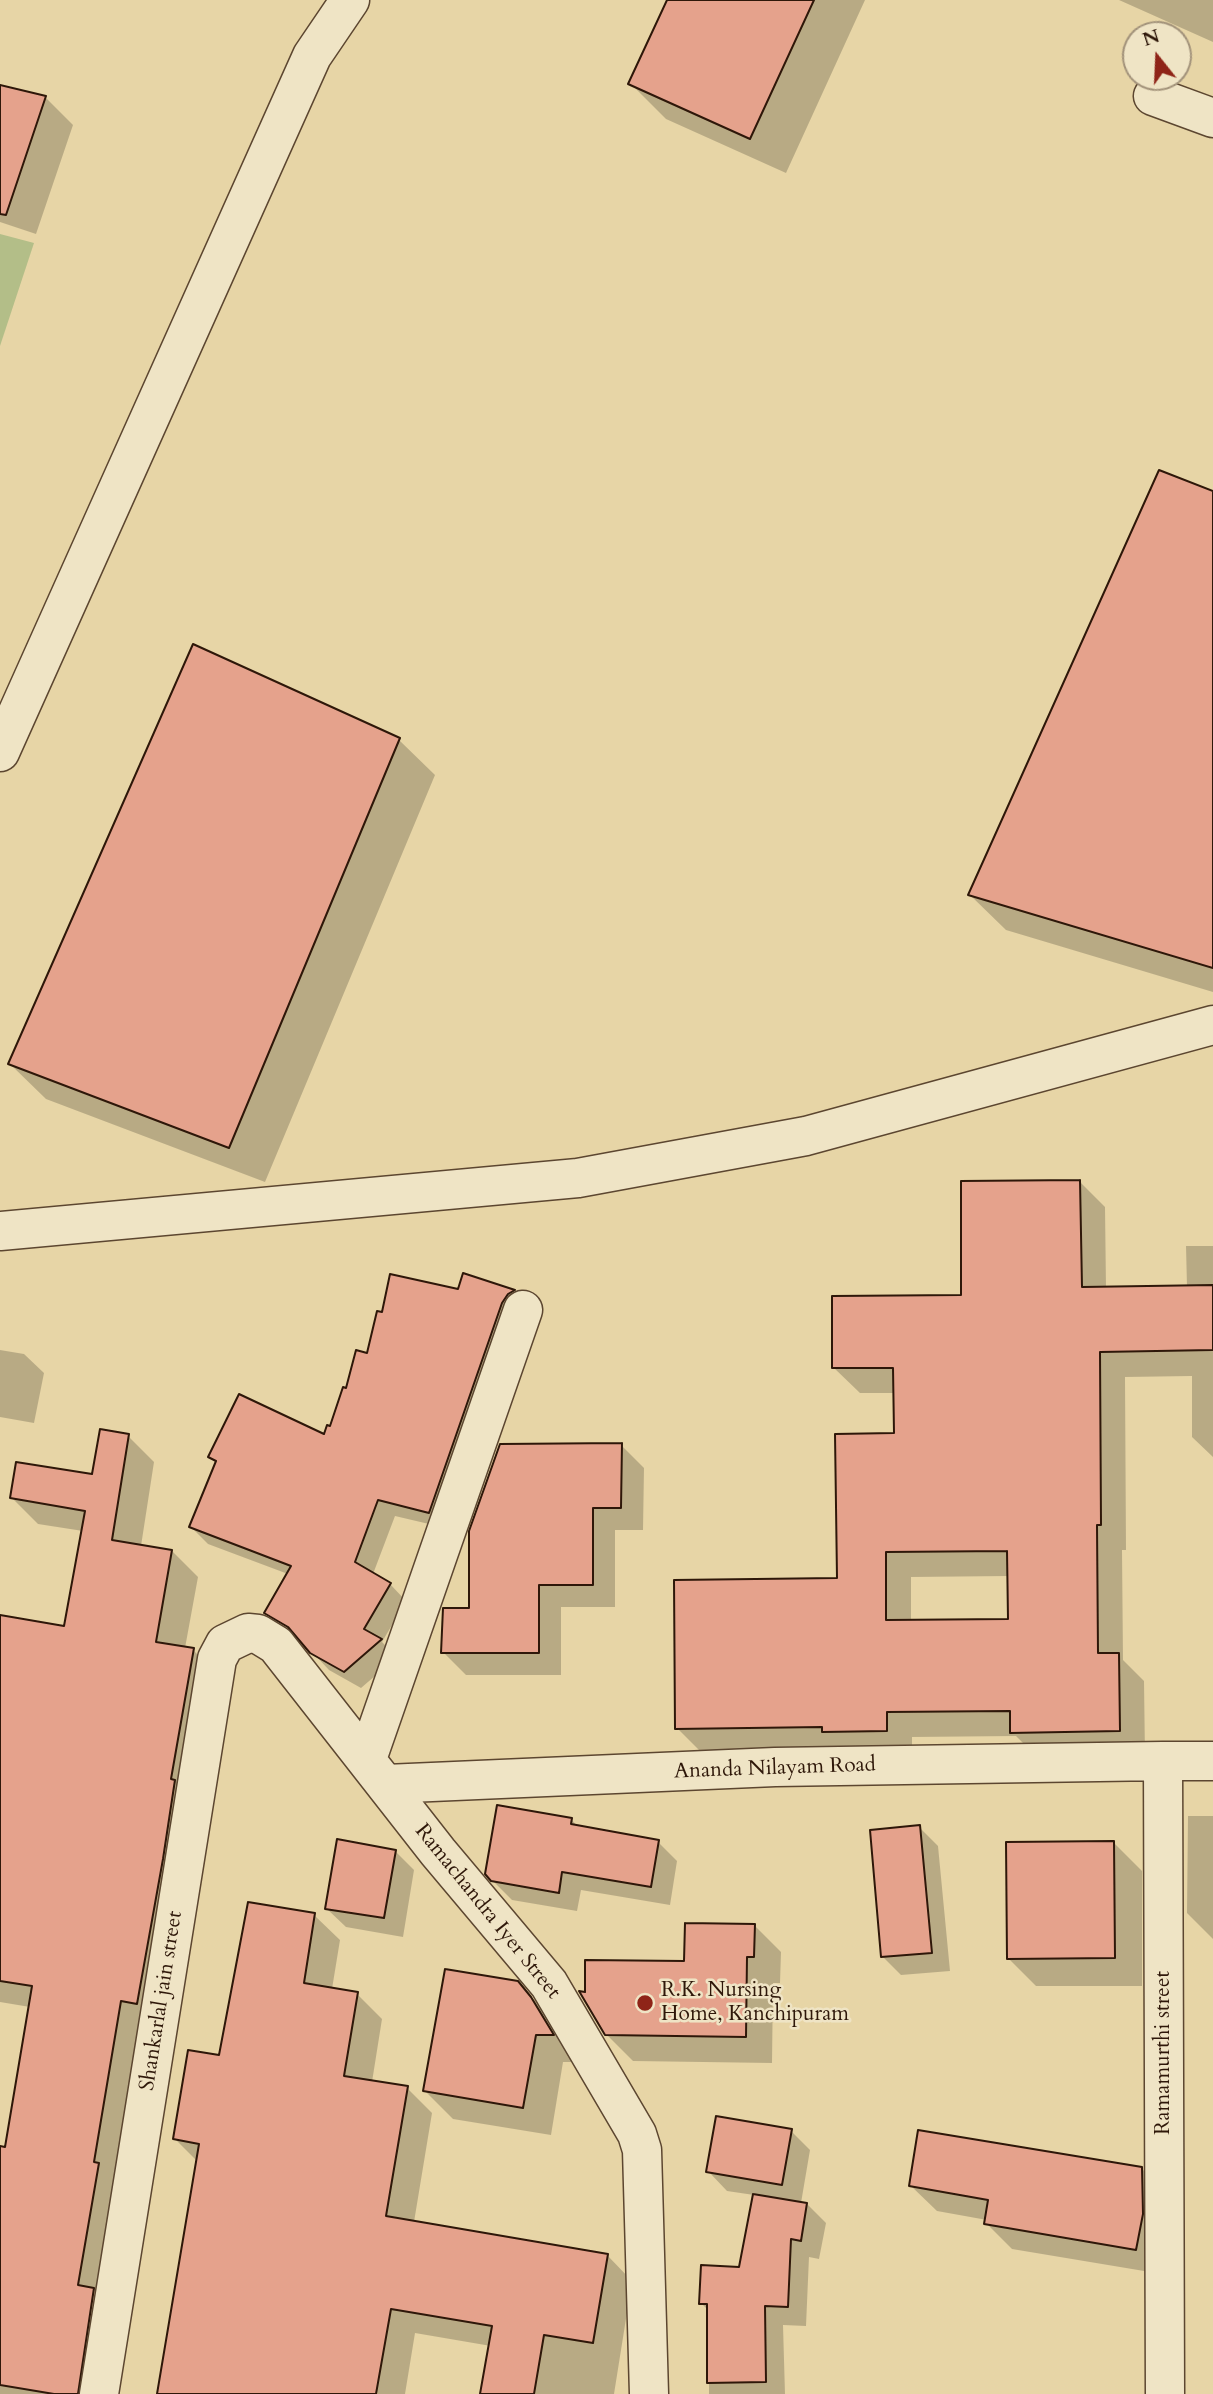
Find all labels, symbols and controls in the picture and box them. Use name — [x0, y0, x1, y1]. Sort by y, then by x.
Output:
north arrow — [1122, 21, 1192, 91]
text: N — [1139, 23, 1163, 53]
street label: Ananda Nilayam Road — [674, 1753, 876, 1785]
street label: Ramachandra Iyer Street — [409, 1819, 565, 2005]
street label: Shankarlal jain street — [135, 1909, 189, 2093]
street label: Ramamurthi street — [1151, 1971, 1177, 2135]
place label: R.K. Nursing Home, Kanchipuram — [661, 1978, 849, 2028]
marker: R.K. Nursing Home, Kanchipuram — [635, 1993, 655, 2013]

